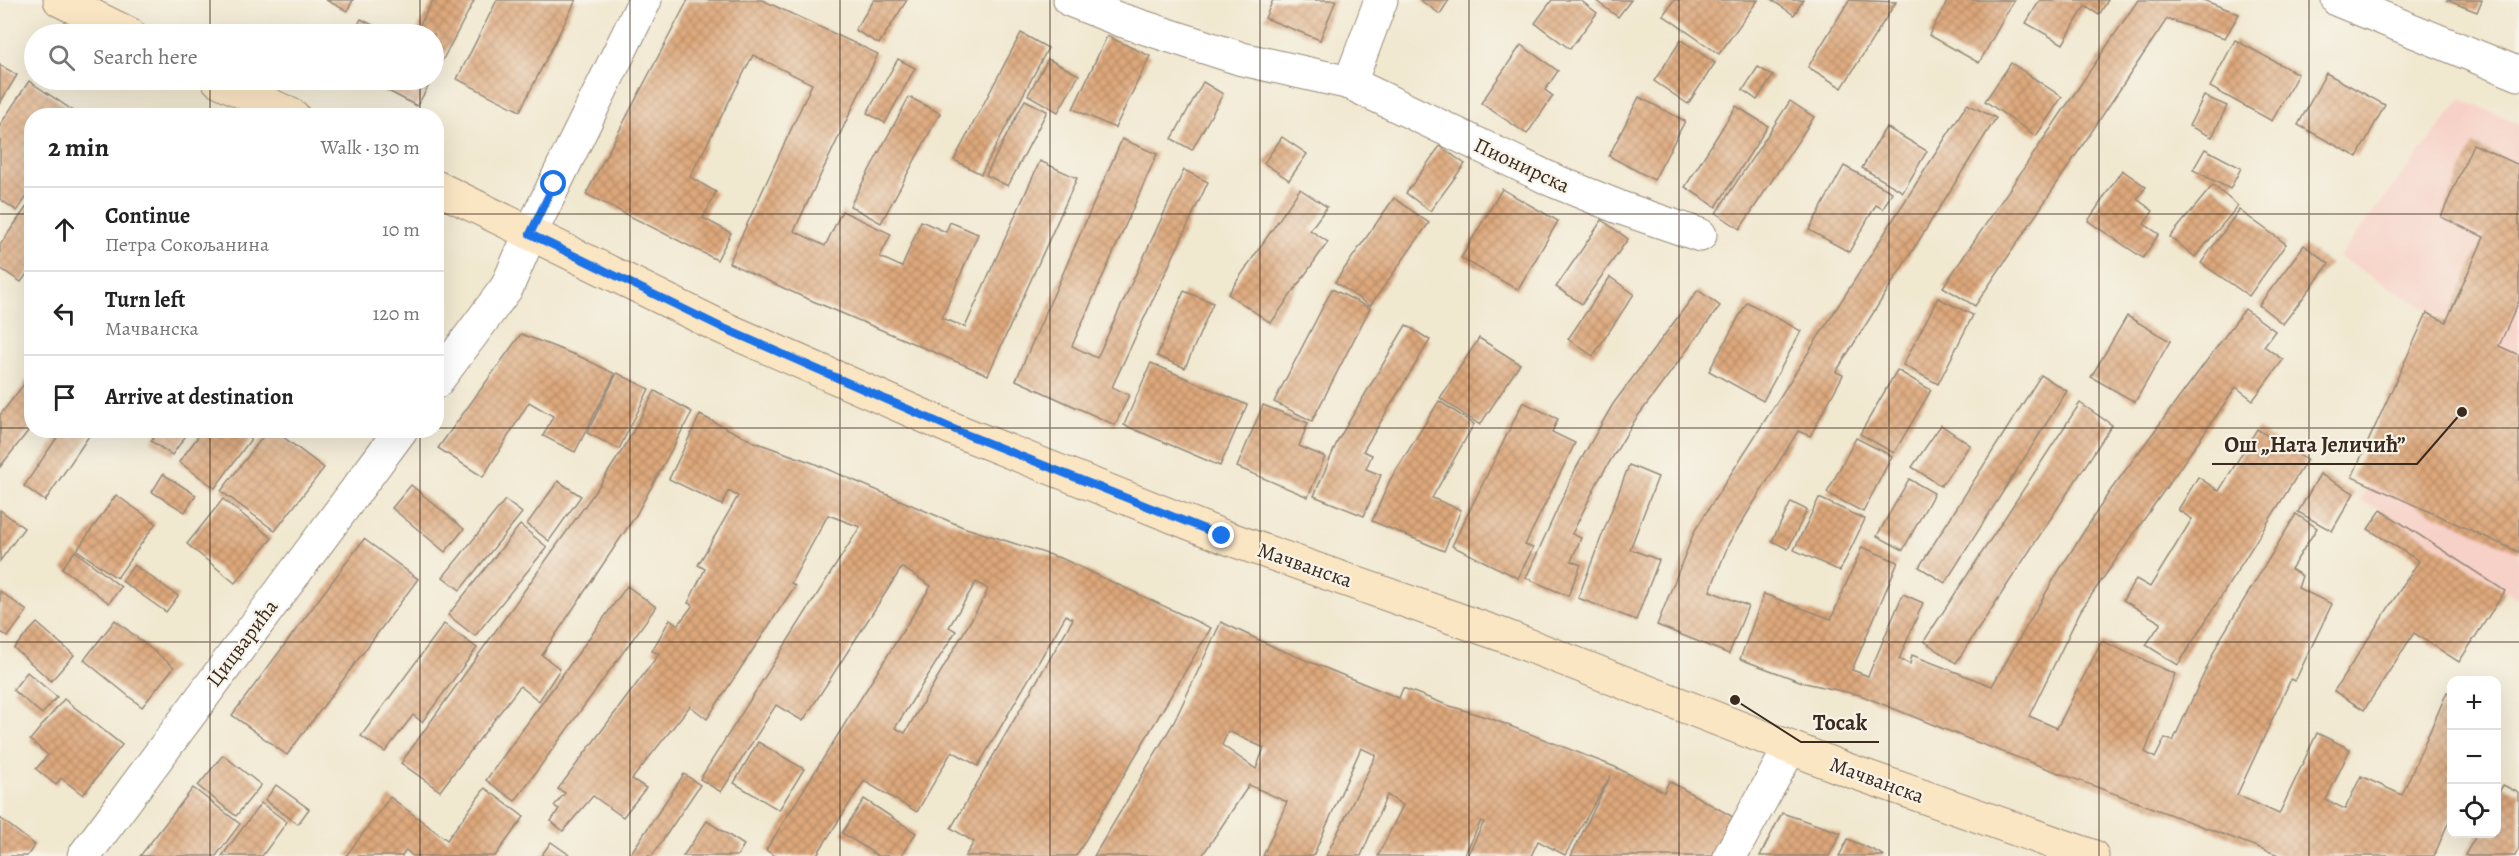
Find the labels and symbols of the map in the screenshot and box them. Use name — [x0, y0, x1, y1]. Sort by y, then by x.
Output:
street label: Пионирска — [1470, 131, 1575, 199]
route start — [540, 170, 566, 196]
callout: Ош „Ната Јеличић” — [2212, 424, 2417, 464]
text: Ош „Ната Јеличић” — [2224, 430, 2406, 460]
route end — [1208, 522, 1234, 548]
street label: Мачванска — [1254, 536, 1356, 594]
street label: Цицварића — [200, 593, 284, 692]
callout: Tocak — [1801, 702, 1879, 742]
text: Tocak — [1813, 708, 1868, 738]
street label: Мачванска — [1826, 750, 1928, 810]

